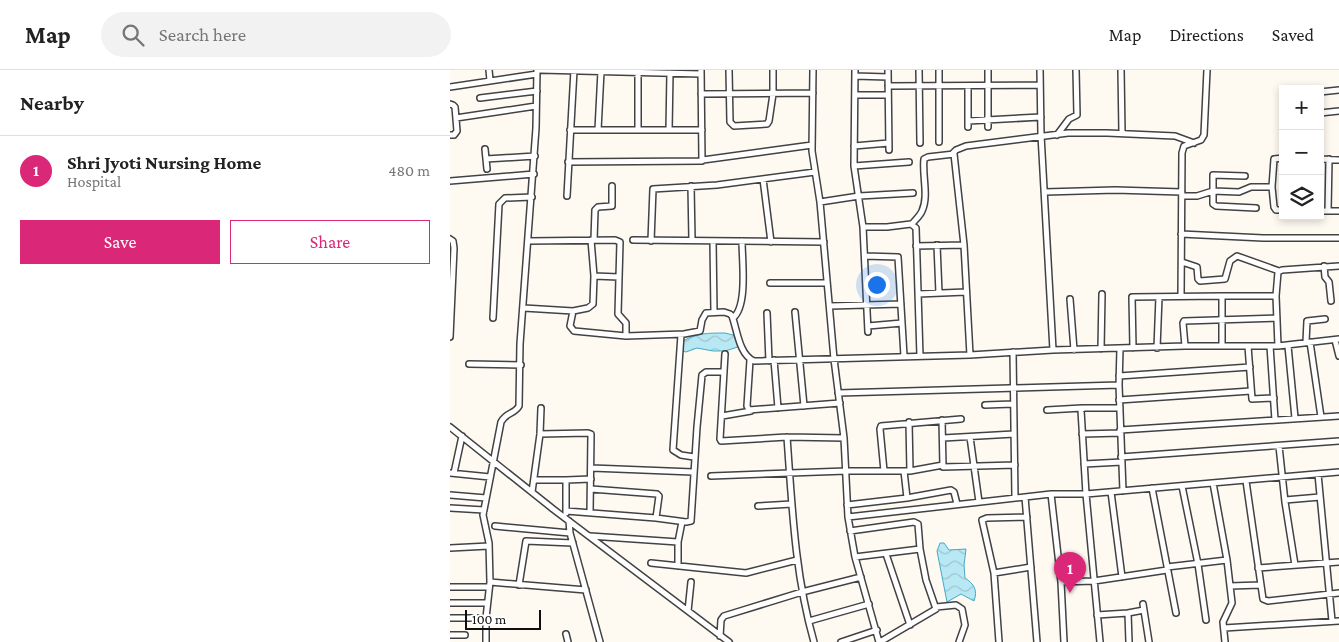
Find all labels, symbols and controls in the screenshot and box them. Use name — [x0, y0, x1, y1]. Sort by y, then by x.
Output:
search box — [101, 12, 451, 57]
text: Map — [25, 21, 71, 48]
icon: search — [119, 21, 147, 49]
text: Search here — [159, 24, 246, 45]
text: Map — [1109, 25, 1141, 45]
text: Directions — [1169, 25, 1244, 45]
text: Saved — [1272, 25, 1314, 45]
map controls — [1279, 85, 1324, 220]
button: + — [1279, 85, 1324, 130]
text: Nearby — [20, 91, 84, 115]
button: − — [1279, 130, 1324, 175]
text: Shri Jyoti Nursing Home — [67, 152, 261, 173]
text: 1 — [33, 162, 39, 179]
text: 480 m — [388, 162, 430, 179]
text: Hospital — [67, 173, 121, 190]
button: layers — [1279, 175, 1324, 220]
button: Save — [20, 220, 220, 264]
button: Share — [230, 220, 430, 264]
your location — [864, 272, 890, 298]
pin: 1 — [1054, 552, 1086, 593]
scale bar — [465, 607, 541, 630]
text: 100 m — [472, 611, 506, 627]

